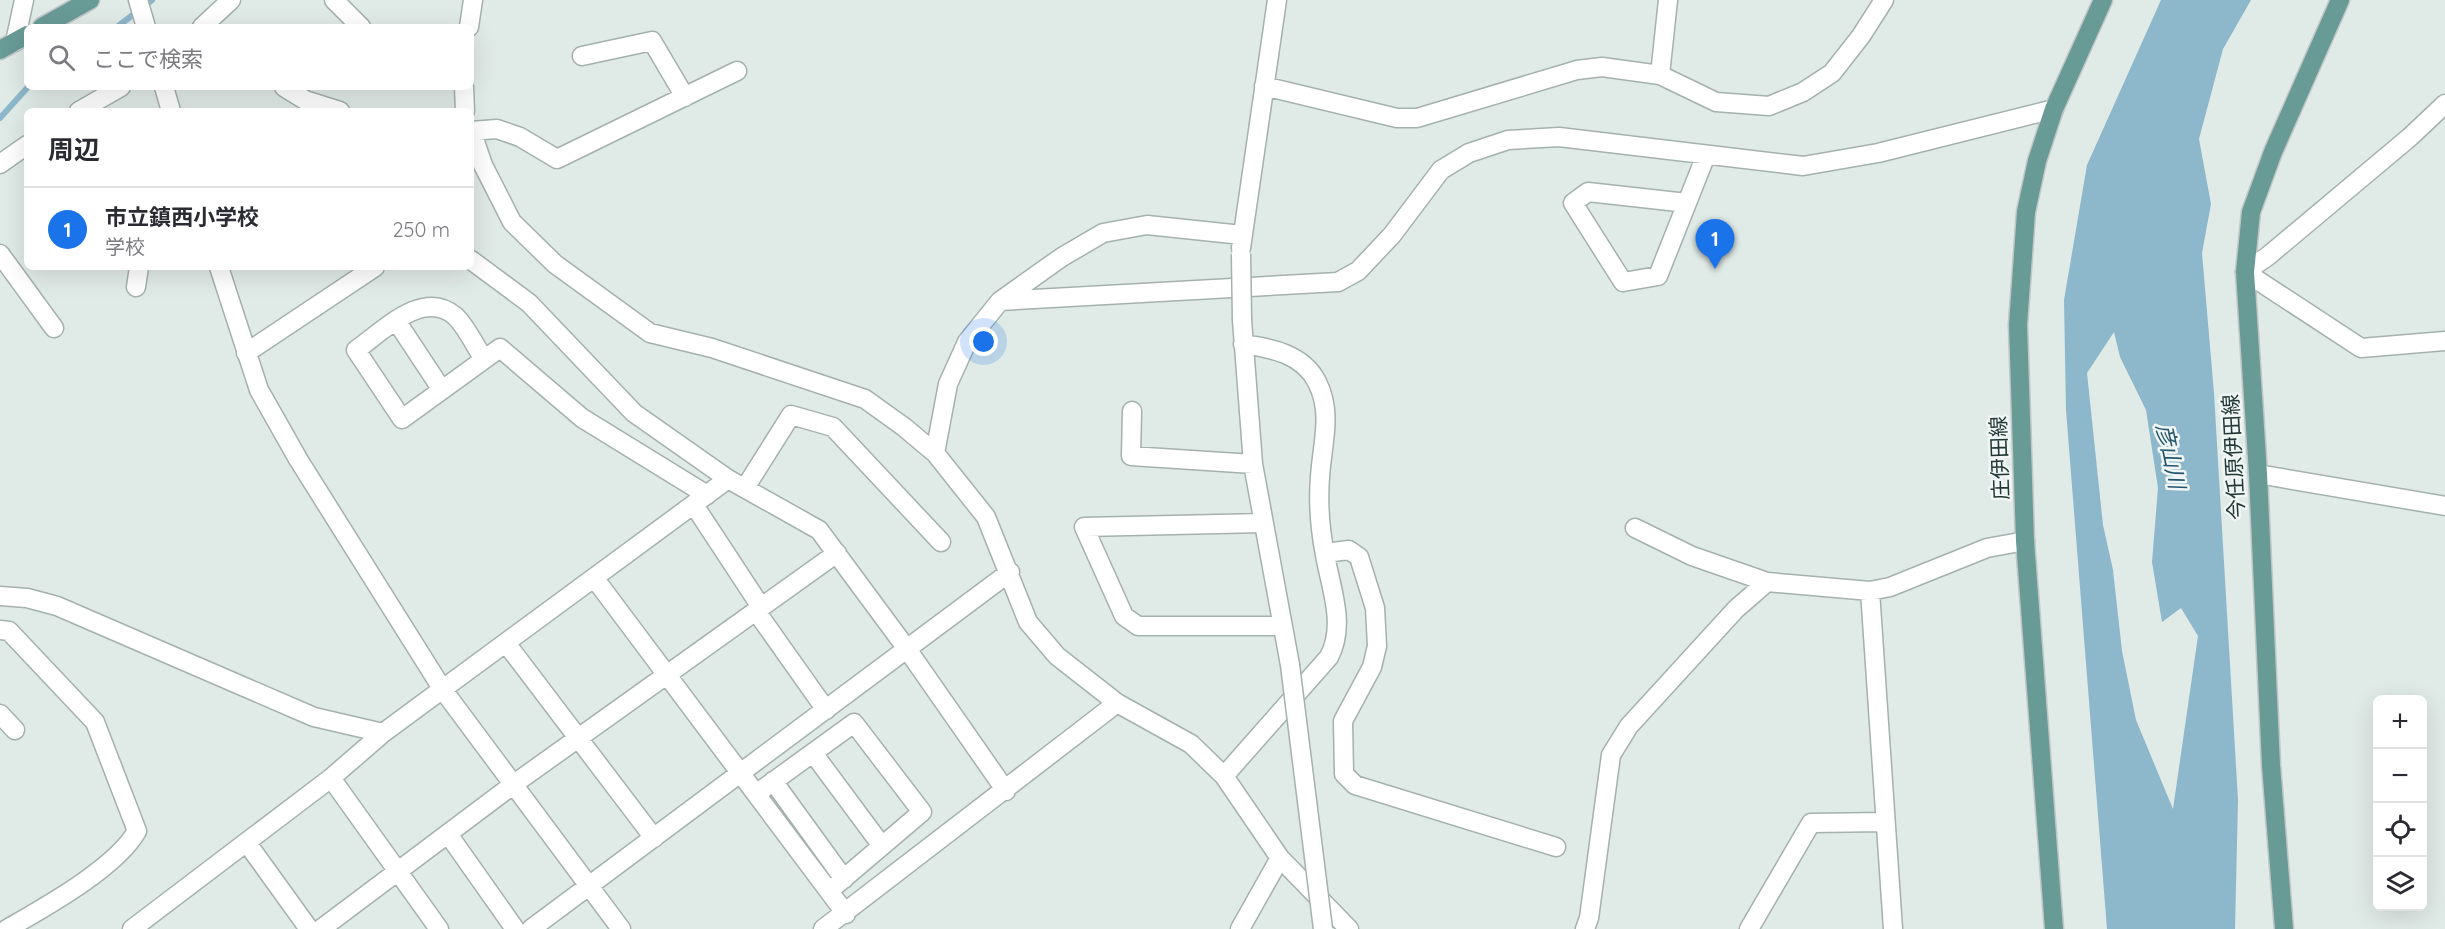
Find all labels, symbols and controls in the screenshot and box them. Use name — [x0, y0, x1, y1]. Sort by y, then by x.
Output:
search box — [24, 24, 474, 90]
icon: search — [45, 41, 78, 74]
text: ここで検索 — [93, 45, 203, 73]
text: 周辺 — [48, 133, 100, 166]
text: 市立鎮西小学校 — [105, 203, 259, 231]
text: 1 — [64, 217, 71, 242]
text: 250 m — [392, 217, 450, 242]
pin: 1 — [1696, 220, 1734, 269]
text: 学校 — [105, 234, 145, 259]
your location — [969, 327, 998, 356]
street label: 今任原伊田線 — [2217, 393, 2249, 521]
street label: 庄伊田線 — [1985, 416, 2013, 500]
water label: 彦山川 — [2150, 421, 2192, 493]
map controls — [2373, 695, 2427, 911]
button: + — [2373, 695, 2427, 749]
button: − — [2373, 749, 2427, 803]
button: locate — [2373, 803, 2427, 857]
button: layers — [2373, 857, 2427, 911]

